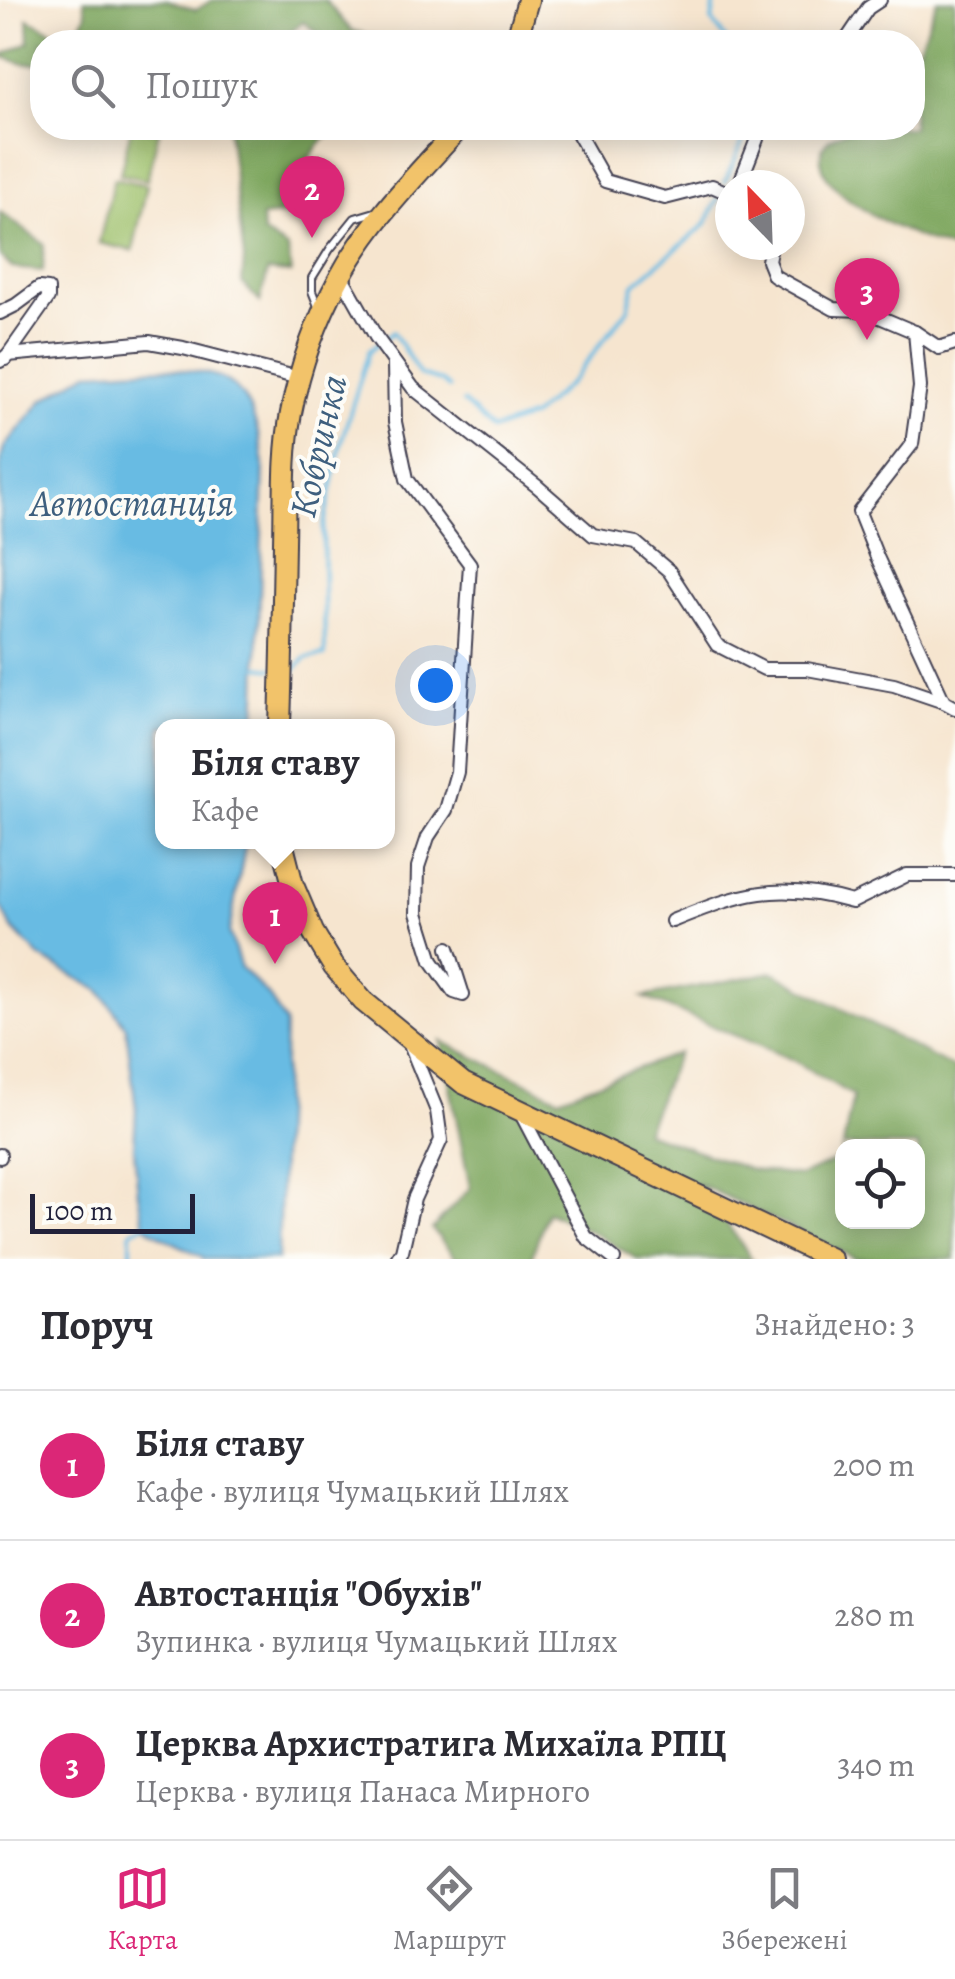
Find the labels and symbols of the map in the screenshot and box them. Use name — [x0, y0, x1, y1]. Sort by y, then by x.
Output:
pin: 2 — [280, 156, 344, 238]
north arrow — [715, 170, 805, 260]
pin: 3 — [834, 258, 900, 340]
water label: Кобринка — [276, 369, 360, 523]
water label: Автостанція — [28, 477, 234, 529]
your location — [410, 660, 461, 711]
pin: 1 — [242, 882, 308, 964]
scale bar — [30, 1189, 195, 1234]

